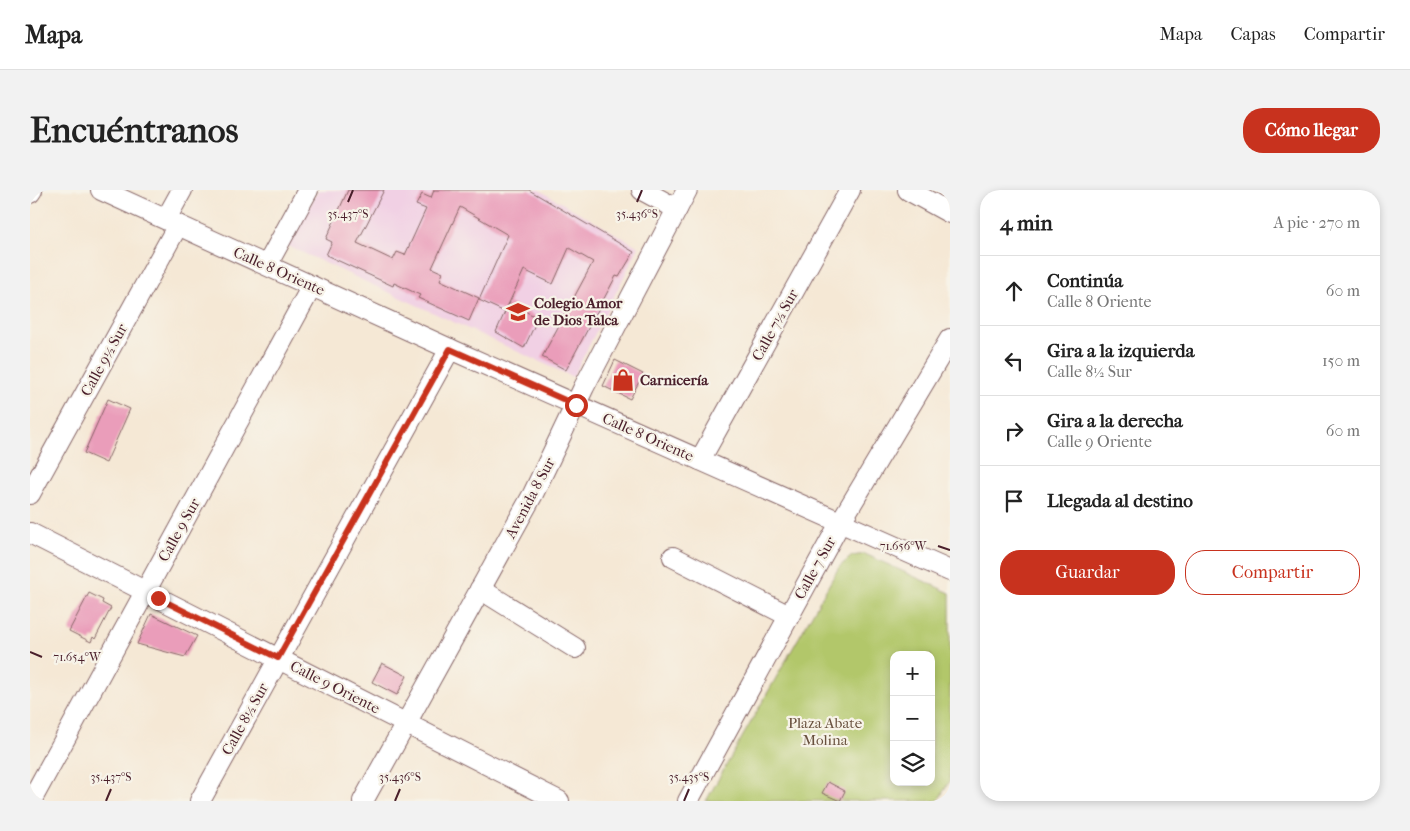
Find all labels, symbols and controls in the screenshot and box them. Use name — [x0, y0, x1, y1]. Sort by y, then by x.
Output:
text: Mapa — [25, 21, 82, 49]
text: Mapa — [1160, 24, 1202, 45]
text: Capas — [1230, 24, 1276, 45]
text: Compartir — [1304, 24, 1385, 45]
button: Cómo llegar — [1243, 108, 1380, 153]
text: Encuéntranos — [30, 110, 238, 151]
text: 35.437°S — [327, 207, 369, 221]
text: 35.436°S — [616, 207, 658, 221]
text: 4 min — [1000, 211, 1053, 235]
text: A pie · 270 m — [1274, 213, 1360, 232]
street label: Calle 8 Oriente — [231, 243, 328, 299]
text: Continúa — [1047, 270, 1123, 292]
icon: ahead — [1000, 277, 1028, 305]
text: 60 m — [1326, 281, 1360, 300]
street label: Calle 7½ Sur — [748, 285, 802, 364]
text: Calle 8 Oriente — [1047, 292, 1152, 311]
place label: Colegio Amor de Dios Talca — [534, 294, 623, 329]
school or university icon: Colegio Amor de Dios Talca — [505, 299, 531, 325]
street label: Calle 9½ Sur — [77, 320, 132, 399]
text: Gira a la izquierda — [1047, 340, 1194, 362]
icon: left — [1000, 347, 1028, 375]
text: 150 m — [1322, 351, 1360, 370]
text: Calle 8½ Sur — [1047, 362, 1132, 381]
shop icon: Carnicería — [610, 367, 636, 393]
place label: Carnicería — [640, 371, 709, 389]
route start — [565, 394, 588, 417]
street label: Calle 8 Oriente — [600, 409, 697, 465]
text: Gira a la derecha — [1047, 410, 1183, 432]
icon: right — [1000, 417, 1028, 445]
text: 60 m — [1326, 421, 1360, 440]
text: Calle 9 Oriente — [1047, 432, 1152, 451]
street label: Avenida 8 Sur — [501, 454, 559, 542]
icon: arrive — [1000, 487, 1028, 515]
text: Llegada al destino — [1047, 490, 1193, 512]
street label: Calle 9 Sur — [154, 495, 204, 565]
street label: Calle 7 Sur — [790, 533, 840, 602]
text: 71.656°W — [880, 539, 928, 553]
button: Guardar — [1000, 550, 1175, 595]
button: Compartir — [1185, 550, 1360, 595]
route end — [147, 587, 170, 610]
text: 71.654°W — [53, 650, 102, 664]
map controls — [890, 651, 935, 786]
button: + — [890, 651, 935, 696]
street label: Calle 9 Oriente — [287, 657, 383, 718]
street label: Calle 8½ Sur — [218, 679, 272, 758]
button: − — [890, 696, 935, 741]
park label: Plaza Abate Molina — [788, 714, 863, 749]
button: layers — [890, 741, 935, 786]
text: 35.437°S — [90, 770, 132, 784]
text: 35.436°S — [379, 770, 421, 784]
text: 35.435°S — [669, 770, 709, 784]

